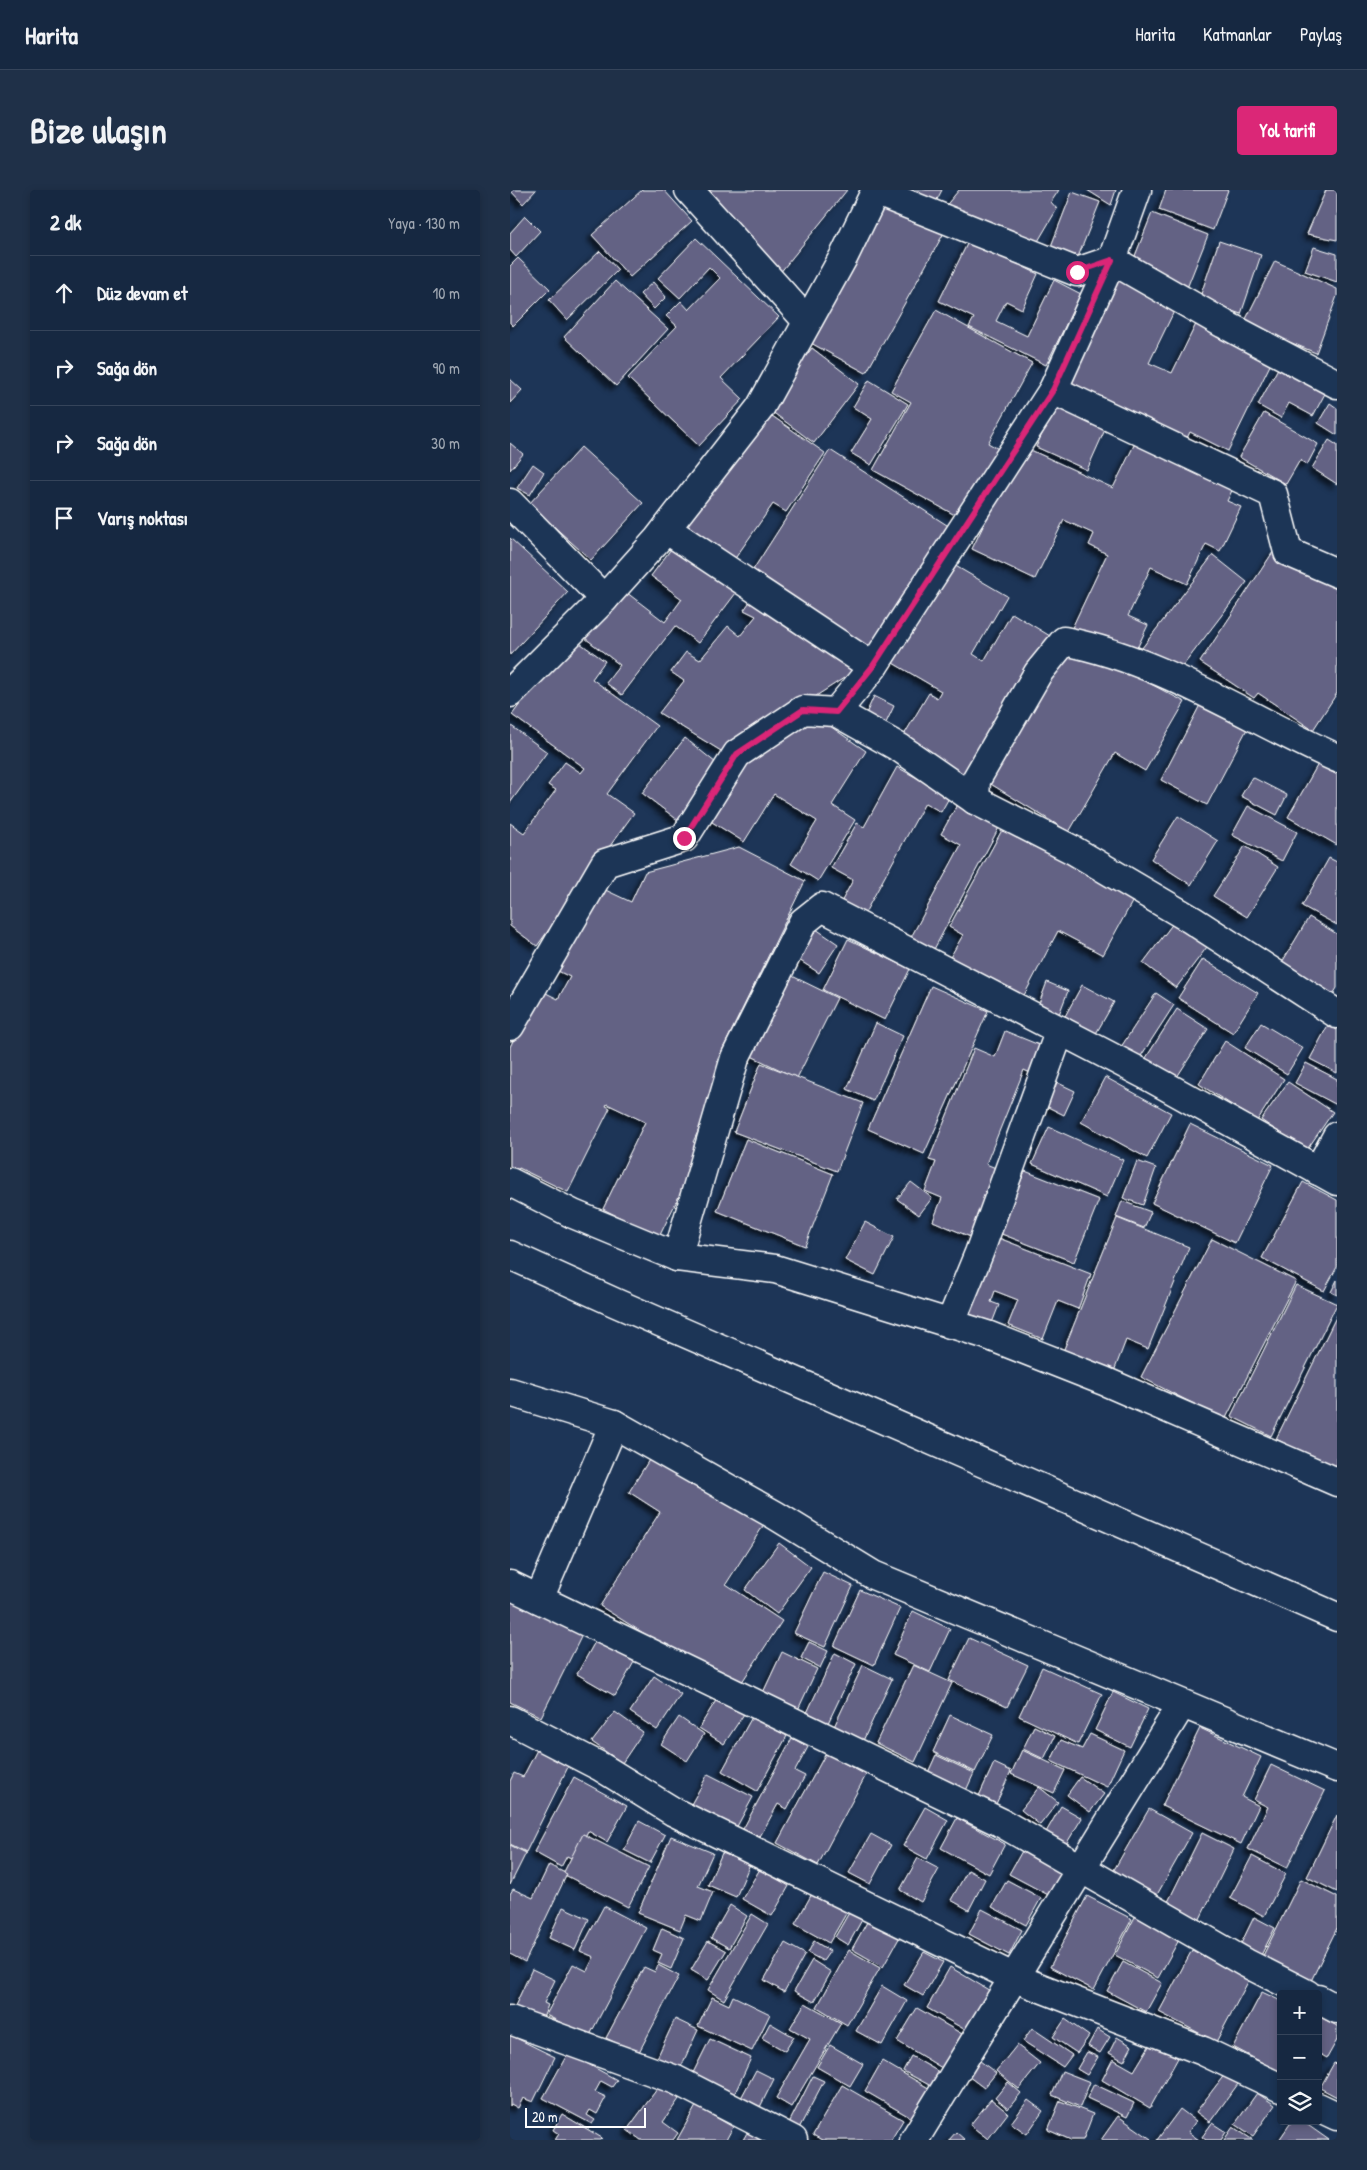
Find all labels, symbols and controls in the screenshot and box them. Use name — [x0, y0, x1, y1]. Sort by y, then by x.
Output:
text: Harita — [25, 19, 78, 51]
text: Harita — [1135, 22, 1175, 47]
text: Katmanlar — [1203, 22, 1272, 47]
text: Paylaş — [1300, 22, 1342, 47]
button: Yol tarifi — [1237, 106, 1337, 155]
text: Bize ulaşın — [30, 107, 167, 154]
text: 2 dk — [50, 208, 82, 237]
text: Yaya · 130 m — [388, 212, 460, 234]
route start — [1066, 261, 1089, 284]
icon: ahead — [50, 279, 78, 307]
text: Düz devam et — [97, 280, 188, 306]
text: 10 m — [432, 282, 460, 304]
icon: right — [50, 354, 78, 382]
text: Sağa dön — [97, 355, 157, 381]
text: 90 m — [432, 357, 460, 379]
icon: right — [50, 429, 78, 457]
text: Sağa dön — [97, 430, 157, 456]
text: 30 m — [431, 432, 460, 454]
icon: arrive — [50, 504, 78, 532]
text: Varış noktası — [97, 505, 188, 531]
route end — [673, 827, 696, 850]
map controls — [1277, 1990, 1322, 2125]
button: + — [1277, 1990, 1322, 2035]
button: − — [1277, 2035, 1322, 2080]
button: layers — [1277, 2080, 1322, 2125]
scale bar — [525, 2105, 646, 2128]
text: 20 m — [532, 2107, 558, 2126]

